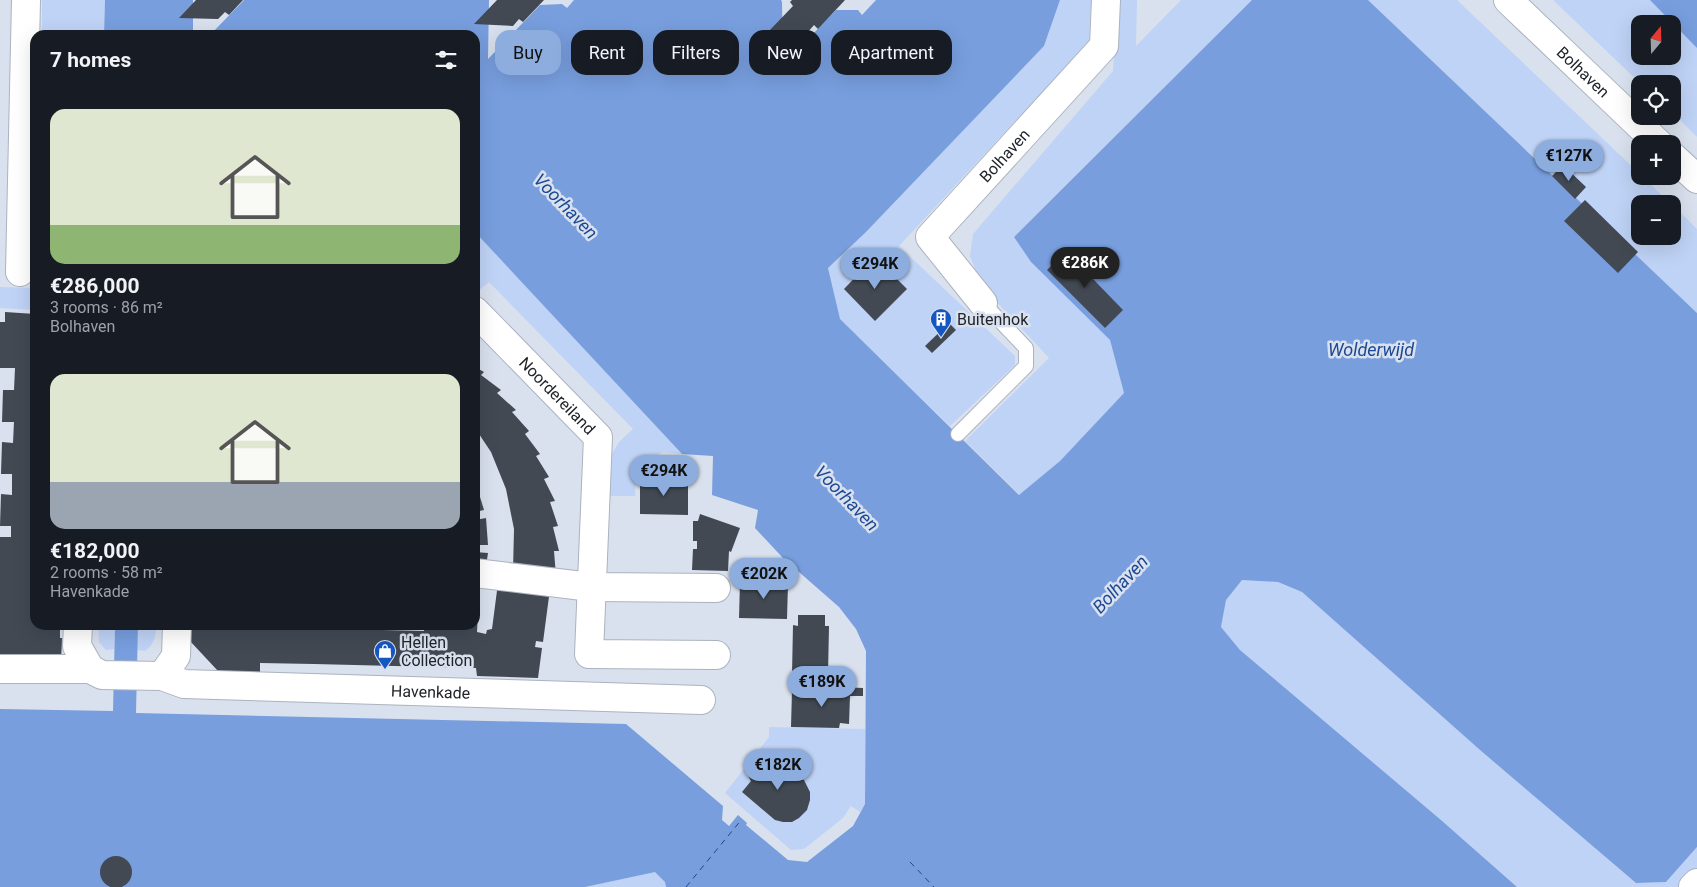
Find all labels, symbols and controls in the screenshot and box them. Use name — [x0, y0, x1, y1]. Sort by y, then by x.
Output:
north arrow — [1631, 15, 1681, 65]
map controls — [1631, 15, 1681, 245]
chip: Buy — [495, 30, 561, 75]
chip: Rent — [571, 30, 643, 75]
chip: Filters — [653, 30, 739, 75]
chip: New — [749, 30, 821, 75]
chip: Apartment — [831, 30, 952, 75]
street label: Bolhaven — [1553, 42, 1613, 101]
icon: filters — [432, 46, 460, 74]
text: 7 homes — [50, 48, 131, 72]
button: locate — [1631, 75, 1681, 125]
street label: Bolhaven — [975, 125, 1033, 186]
button: + — [1631, 135, 1681, 185]
pin: €127K — [1534, 140, 1604, 182]
icon: home — [210, 142, 300, 232]
text: €127K — [1546, 146, 1592, 165]
water label: Voorhaven — [530, 169, 602, 243]
button: − — [1631, 195, 1681, 245]
pin: €286K — [1050, 246, 1120, 289]
pin: €294K — [840, 248, 910, 290]
text: €286K — [1062, 253, 1108, 272]
text: €294K — [852, 254, 898, 273]
text: €286,000 — [50, 274, 140, 298]
text: 3 rooms · 86 m² — [50, 298, 163, 317]
building icon: Buitenhok — [929, 307, 953, 338]
place label: Buitenhok — [957, 310, 1029, 329]
text: Bolhaven — [50, 317, 115, 336]
water label: Wolderwijd — [1328, 339, 1415, 360]
street label: Noordereiland — [515, 353, 599, 438]
icon: home — [210, 407, 300, 497]
pin: €294K — [629, 454, 699, 497]
text: €294K — [641, 461, 687, 480]
water label: Voorhaven — [811, 461, 883, 535]
text: €182,000 — [50, 539, 140, 563]
water label: Bolhaven — [1088, 551, 1152, 617]
pin: €202K — [729, 558, 799, 600]
text: 2 rooms · 58 m² — [50, 563, 163, 582]
text: €202K — [741, 564, 787, 583]
text: Havenkade — [50, 582, 129, 601]
place label: Hellen Collection — [401, 633, 472, 670]
shop icon: Hellen Collection — [373, 639, 397, 670]
pin: €189K — [787, 666, 857, 708]
text: €189K — [799, 672, 845, 691]
street label: Havenkade — [391, 681, 471, 702]
pin: €182K — [743, 748, 813, 791]
text: €182K — [755, 755, 801, 774]

